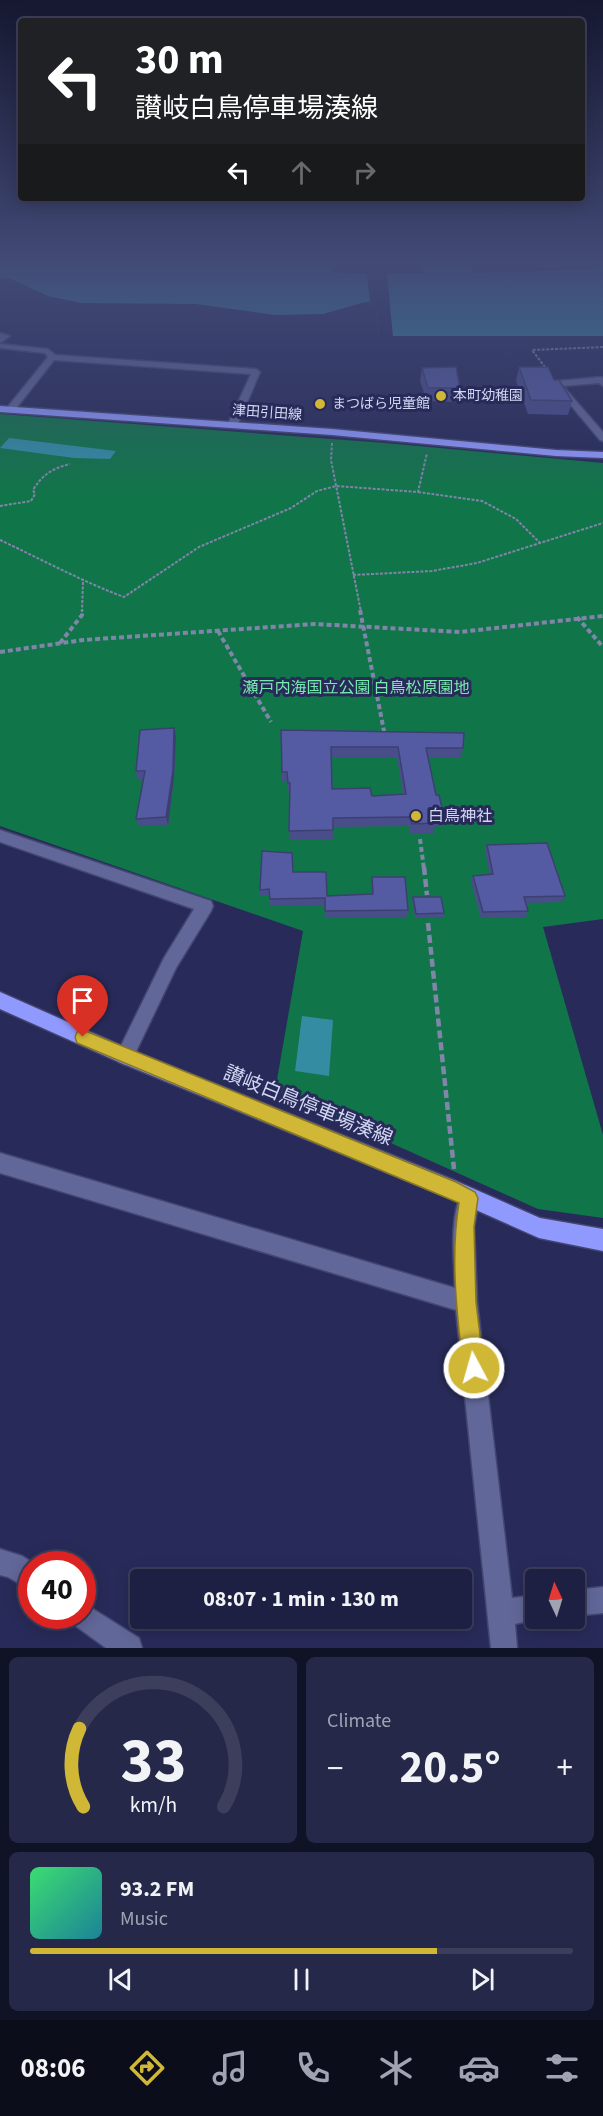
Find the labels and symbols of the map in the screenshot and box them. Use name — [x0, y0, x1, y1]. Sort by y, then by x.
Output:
place label: 本町幼稚園 — [453, 386, 523, 406]
marker: 本町幼稚園 — [434, 389, 448, 403]
place label: まつばら児童館 — [332, 394, 430, 414]
marker: まつばら児童館 — [313, 397, 327, 411]
street label: 津田引田線 — [231, 401, 303, 425]
park label: 瀬戸内海国立公園 白鳥松原園地 — [242, 677, 470, 699]
place label: 白鳥神社 — [428, 805, 492, 827]
marker: 白鳥神社 — [409, 809, 423, 823]
pin — [57, 975, 108, 1037]
street label: 讃岐白鳥停車場湊線 — [219, 1059, 397, 1153]
position arrow — [442, 1336, 506, 1400]
speed limit sign: 40 — [18, 1551, 96, 1629]
north arrow — [525, 1569, 585, 1629]

